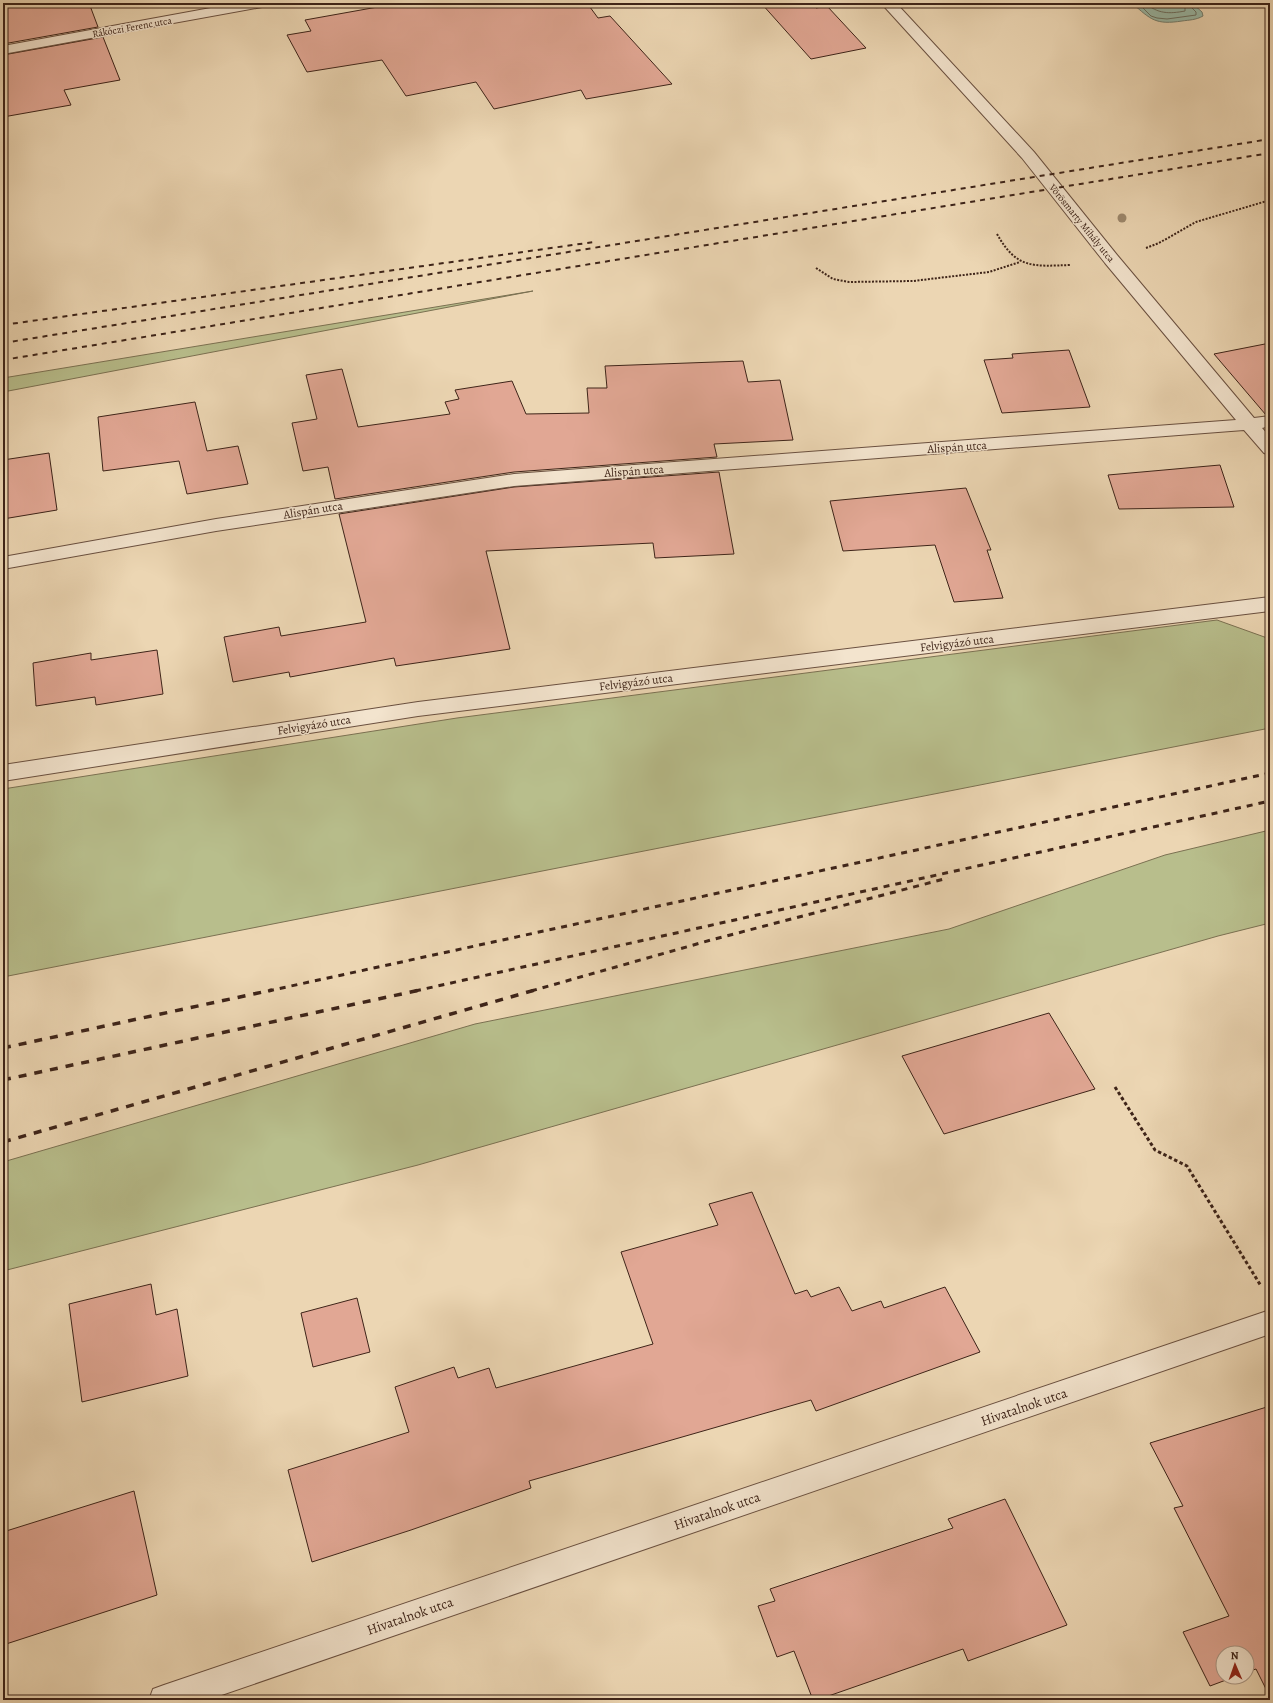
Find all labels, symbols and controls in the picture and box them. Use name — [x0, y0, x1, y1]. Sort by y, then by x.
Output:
street label: Rákóczi Ferenc utca — [91, 14, 173, 40]
street label: Vörösmarty Mihály utca — [1046, 180, 1118, 265]
street label: Alispán utca — [926, 437, 988, 457]
street label: Alispán utca — [603, 461, 665, 481]
street label: Alispán utca — [281, 497, 344, 523]
street label: Felvigyázó utca — [919, 630, 995, 655]
street label: Felvigyázó utca — [598, 669, 674, 694]
street label: Felvigyázó utca — [276, 711, 352, 739]
street label: Hivatalnok utca — [978, 1383, 1070, 1431]
street label: Hivatalnok utca — [671, 1487, 763, 1535]
street label: Hivatalnok utca — [364, 1592, 456, 1640]
north arrow — [1215, 1645, 1255, 1685]
text: N — [1230, 1648, 1239, 1663]

